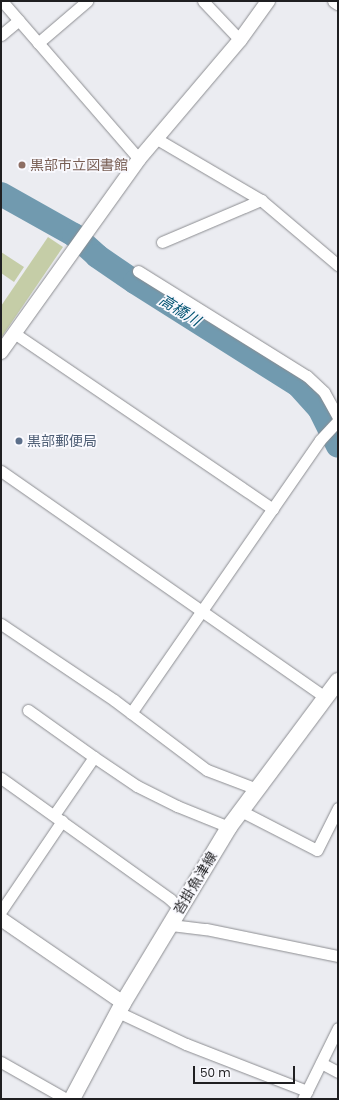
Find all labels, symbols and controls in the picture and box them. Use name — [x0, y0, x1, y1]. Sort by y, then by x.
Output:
place label: 黒部市立図書館 — [30, 157, 128, 173]
marker: 黒部市立図書館 — [17, 160, 27, 170]
water label: 高橋川 — [156, 290, 204, 330]
place label: 黒部郵便局 — [27, 433, 97, 449]
marker: 黒部郵便局 — [14, 436, 24, 446]
street label: 沓掛魚津線 — [170, 849, 220, 917]
scale bar — [195, 1058, 297, 1084]
text: 50 m — [200, 1064, 231, 1081]

